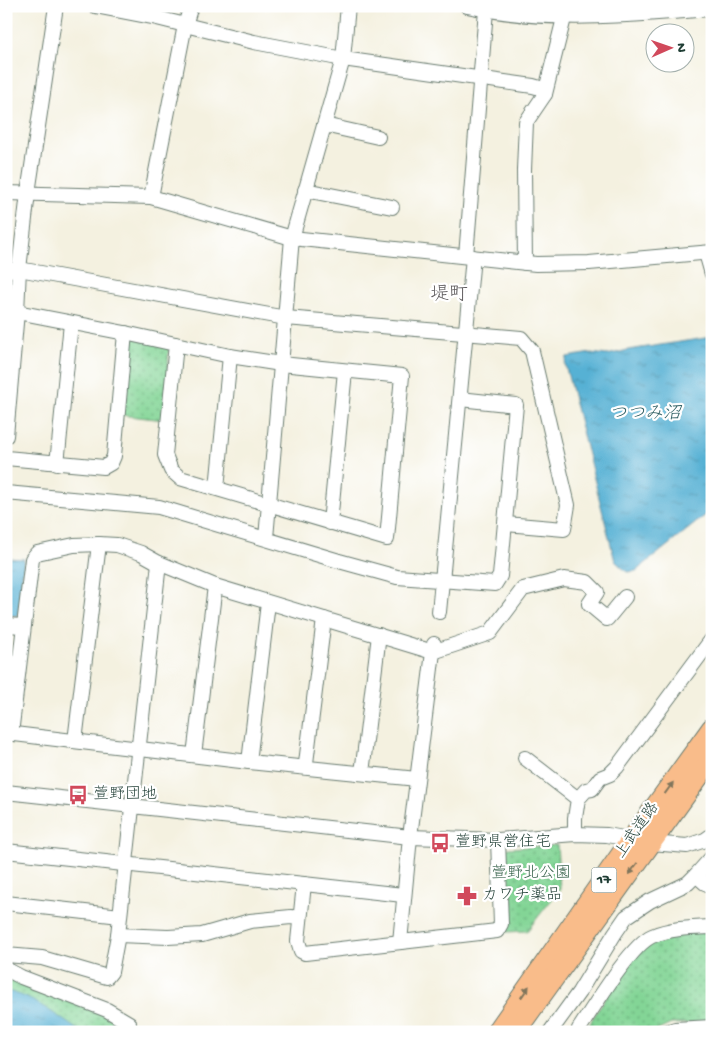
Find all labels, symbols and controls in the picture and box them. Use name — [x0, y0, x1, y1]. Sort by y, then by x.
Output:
north arrow — [646, 22, 696, 72]
text: N — [672, 43, 689, 52]
district label: 堤町 — [430, 284, 468, 307]
water label: つつみ沼 — [609, 404, 683, 425]
one-way arrow — [664, 781, 674, 795]
bus stop icon: 萱野団地 — [67, 784, 89, 806]
place label: 萱野団地 — [93, 785, 157, 805]
street label: 上武道路 — [610, 798, 664, 863]
bus stop icon: 萱野県営住宅 — [429, 832, 451, 854]
place label: 萱野県営住宅 — [455, 833, 551, 853]
one-way arrow — [628, 862, 638, 876]
park label: 萱野北公園 — [491, 864, 571, 884]
road number: 17 — [592, 868, 616, 892]
pharmacy icon: カワチ薬品 — [456, 885, 478, 907]
place label: カワチ薬品 — [482, 886, 562, 906]
one-way arrow — [520, 985, 530, 999]

